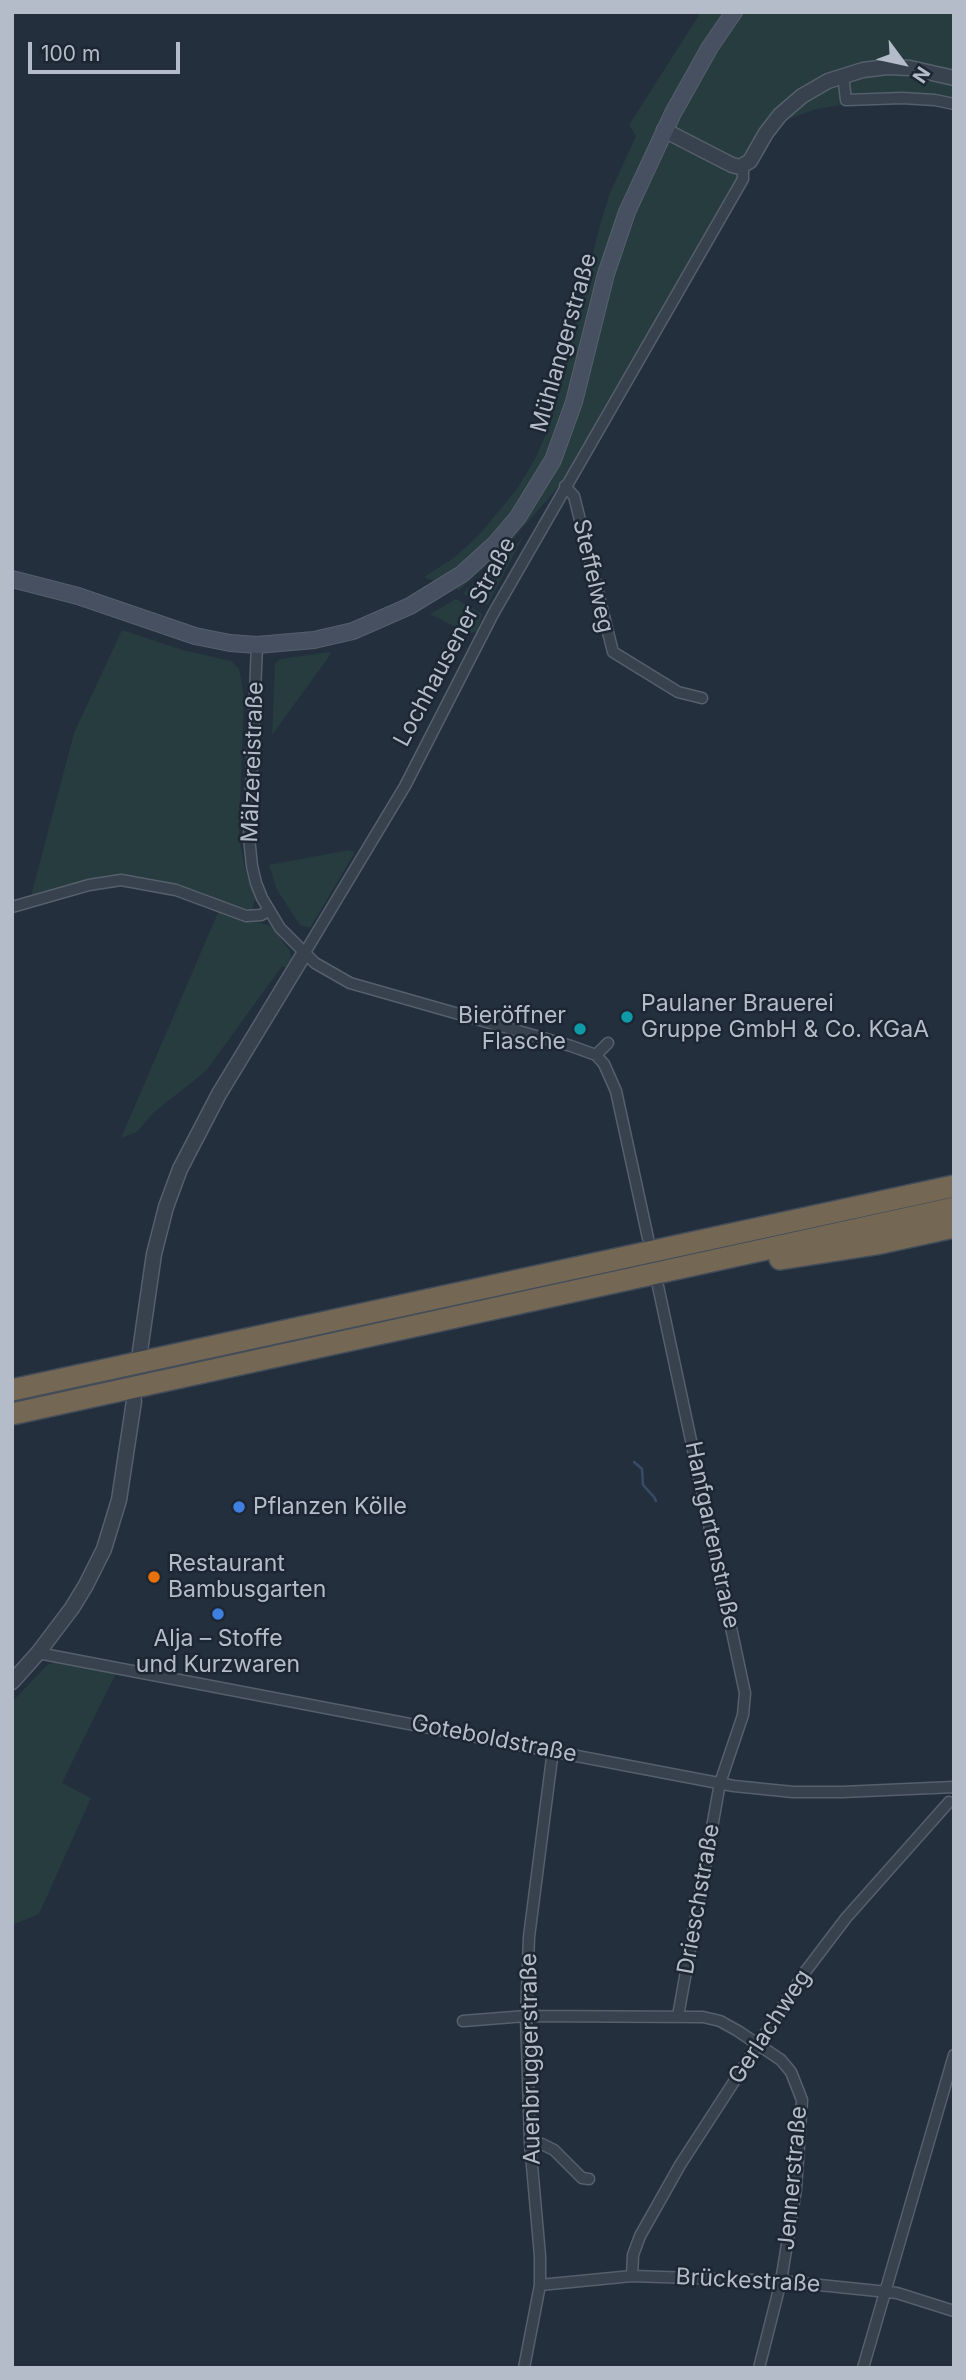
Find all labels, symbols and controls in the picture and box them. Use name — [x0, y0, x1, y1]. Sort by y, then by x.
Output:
scale bar — [32, 28, 184, 72]
north arrow — [868, 28, 938, 98]
text: 100 m — [41, 41, 100, 66]
text: N — [907, 62, 935, 87]
street label: Mühlangerstraße — [525, 250, 603, 436]
street label: Steffelweg — [567, 516, 619, 636]
street label: Lochhausener Straße — [388, 533, 522, 751]
street label: Mälzereistraße — [236, 681, 270, 843]
place label: Paulaner Brauerei Gruppe GmbH & Co. KGaA — [641, 990, 929, 1044]
place label: Bieröffner Flasche — [458, 1002, 566, 1056]
marker: Paulaner Brauerei Gruppe GmbH & Co. KGaA — [619, 1009, 635, 1025]
marker: Bieröffner Flasche — [572, 1021, 588, 1037]
street label: Hanfgartenstraße — [679, 1439, 745, 1631]
place label: Pflanzen Kölle — [253, 1493, 407, 1521]
marker: Pflanzen Kölle — [231, 1499, 247, 1515]
place label: Restaurant Bambusgarten — [168, 1550, 326, 1604]
marker: Restaurant Bambusgarten — [146, 1569, 162, 1585]
marker: Alja – Stoffe und Kurzwaren — [210, 1606, 226, 1622]
place label: Alja – Stoffe und Kurzwaren — [136, 1625, 300, 1679]
street label: Goteboldstraße — [409, 1709, 579, 1769]
street label: Drieschstraße — [672, 1822, 726, 1976]
street label: Auenbruggerstraße — [515, 1953, 547, 2165]
street label: Gerlachweg — [723, 1965, 817, 2089]
street label: Jennerstraße — [773, 2105, 813, 2251]
street label: Brückestraße — [675, 2263, 821, 2299]

